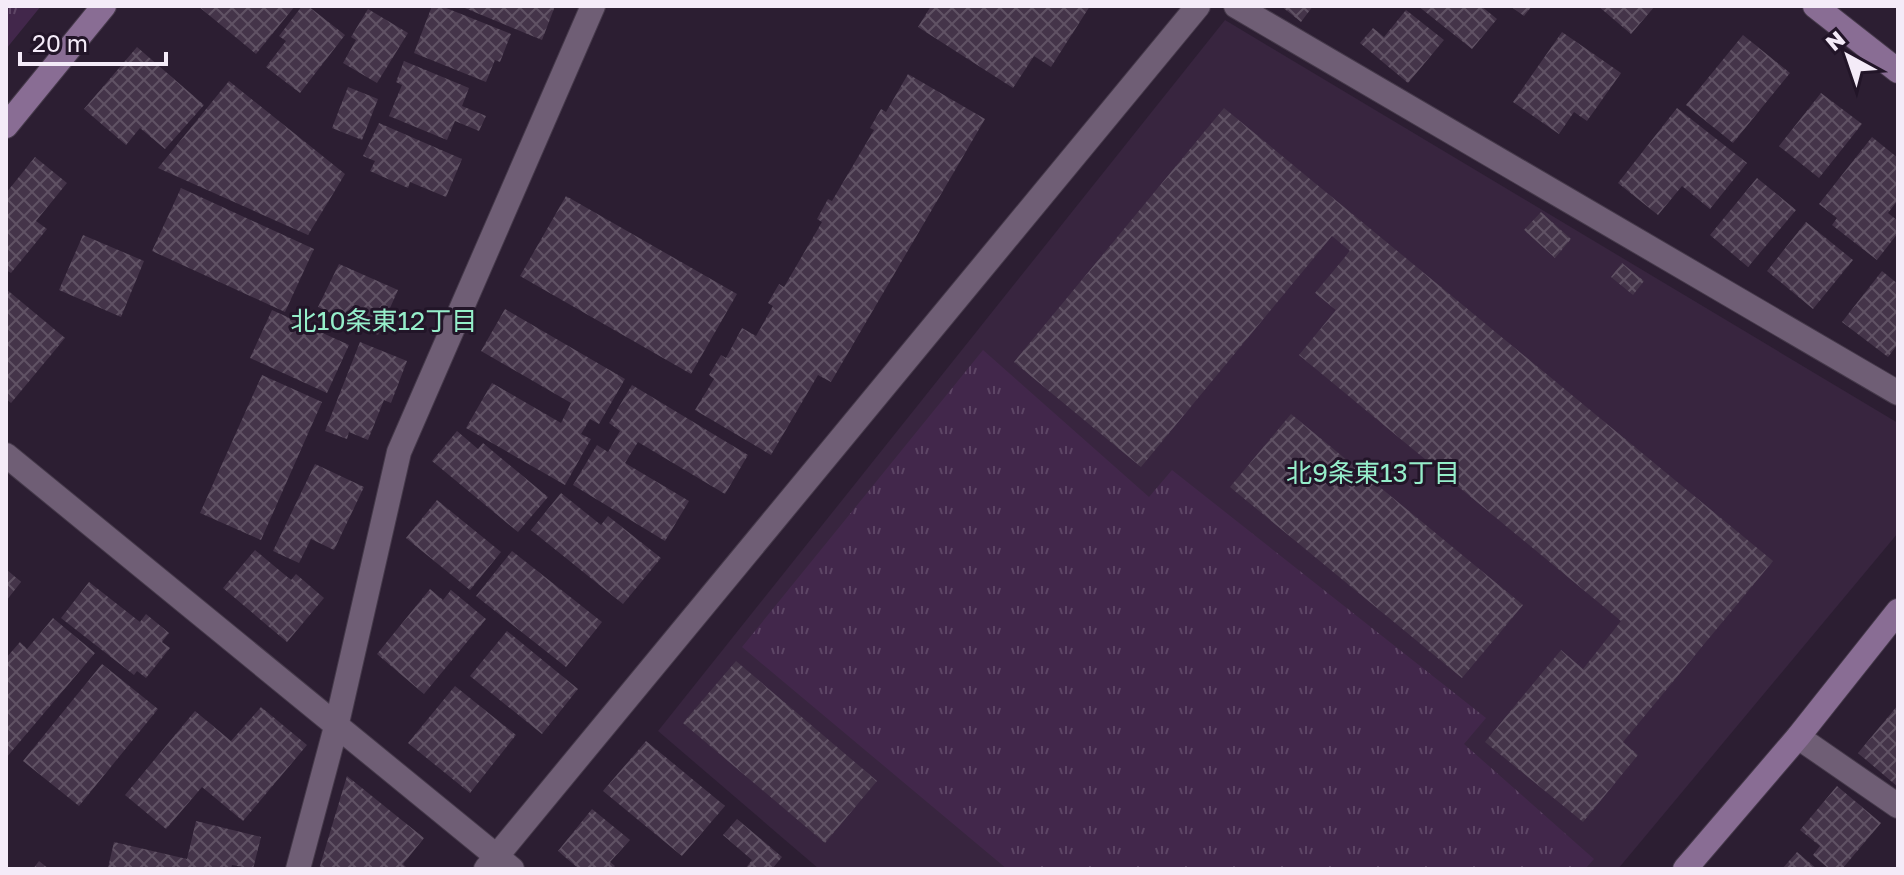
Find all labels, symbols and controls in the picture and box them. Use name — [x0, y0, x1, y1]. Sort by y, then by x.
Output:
scale bar — [20, 16, 166, 66]
north arrow — [1808, 16, 1888, 96]
text: N — [1820, 25, 1850, 56]
text: 20 m — [32, 28, 88, 57]
district label: 北10条東12丁目 — [291, 305, 477, 336]
district label: 北9条東13丁目 — [1286, 457, 1460, 488]

